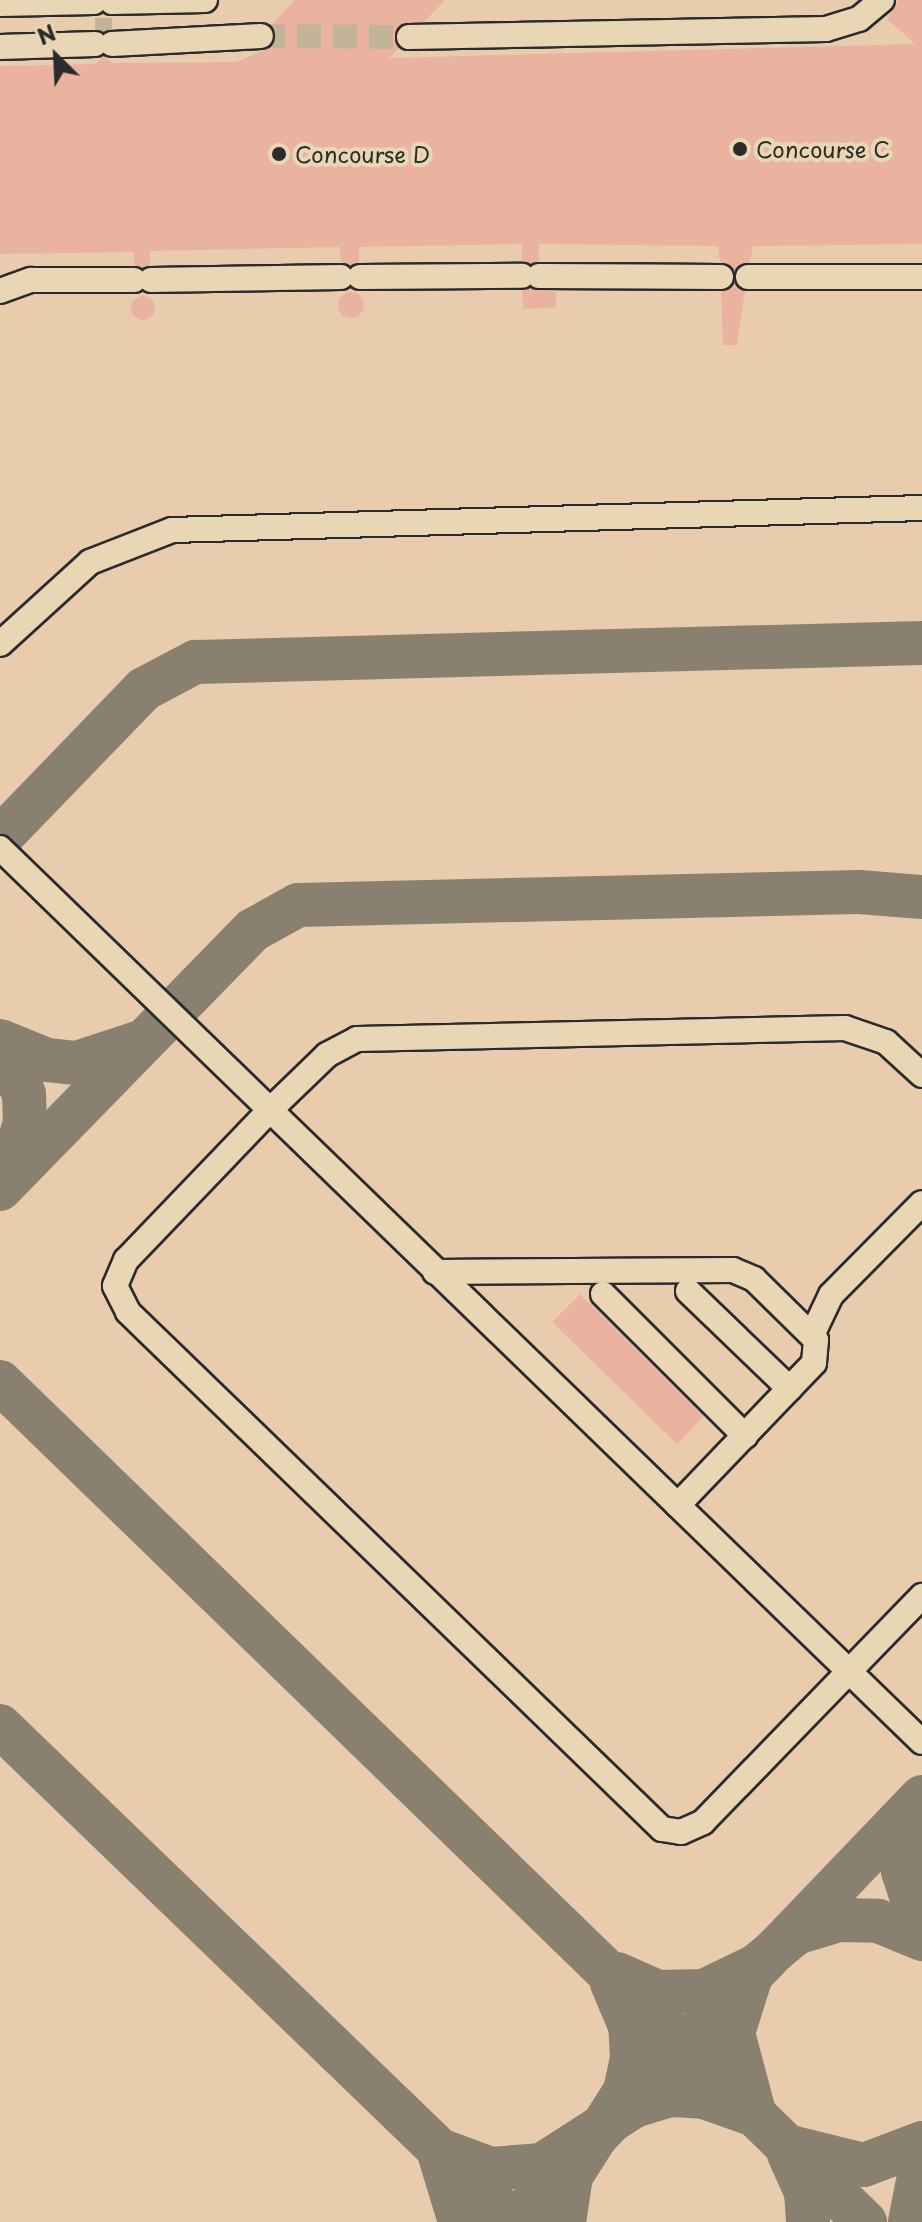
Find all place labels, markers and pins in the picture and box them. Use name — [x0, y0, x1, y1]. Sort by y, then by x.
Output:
place label: Concourse C — [756, 136, 891, 162]
marker: Concourse C — [731, 140, 749, 158]
place label: Concourse D — [295, 141, 431, 167]
marker: Concourse D — [270, 145, 288, 163]

